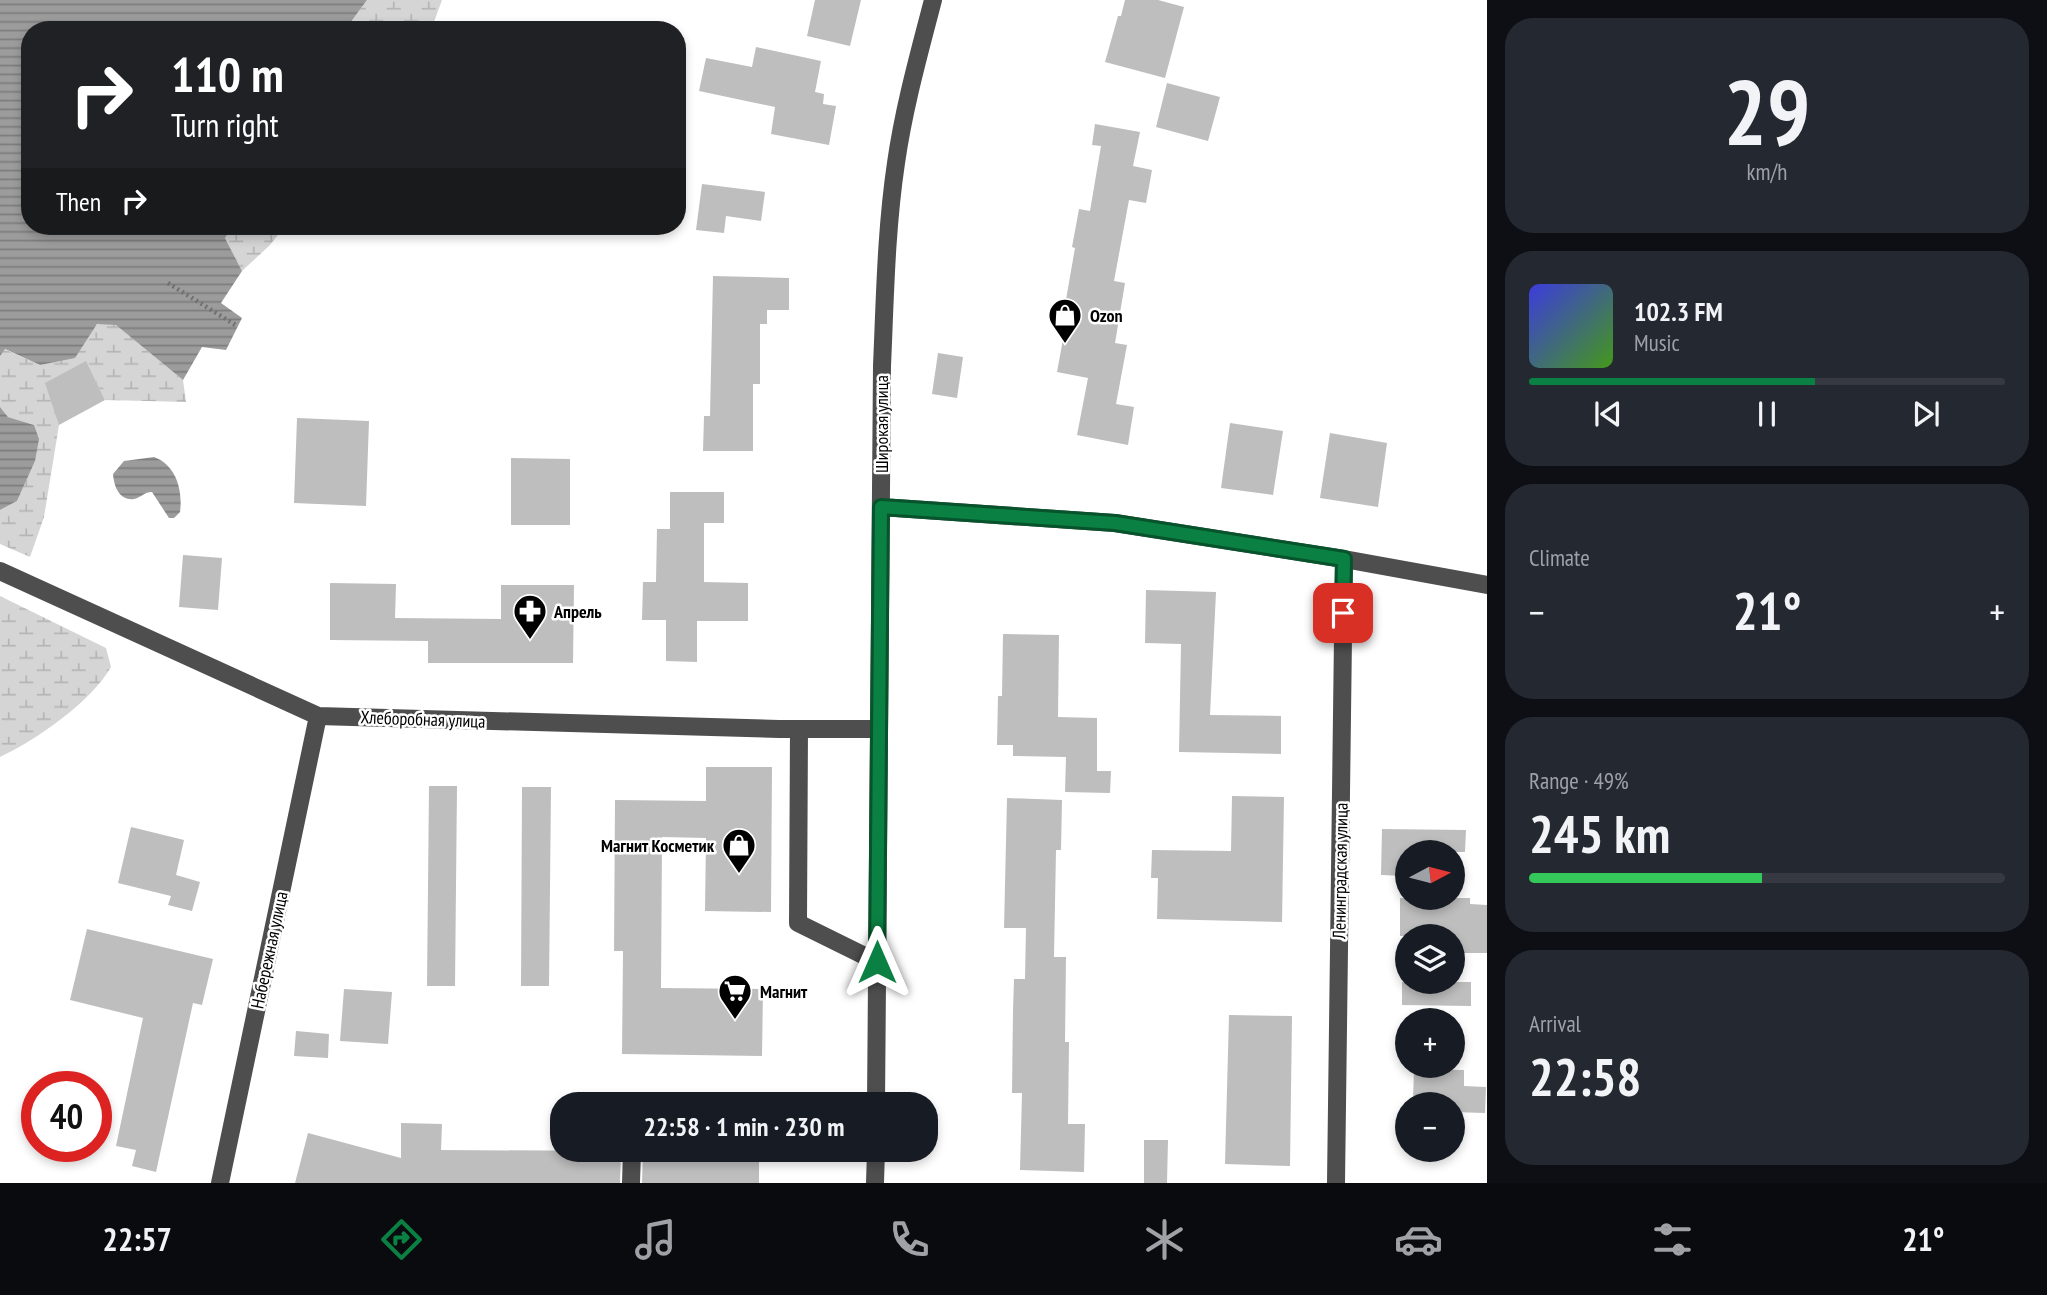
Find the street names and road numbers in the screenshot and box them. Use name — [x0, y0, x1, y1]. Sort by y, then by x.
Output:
street label: Широкая улица — [870, 375, 893, 473]
street label: Хлеборобная улица — [360, 705, 486, 733]
street label: Ленинградская улица — [1327, 803, 1353, 940]
street label: Набережная улица — [245, 889, 293, 1011]

